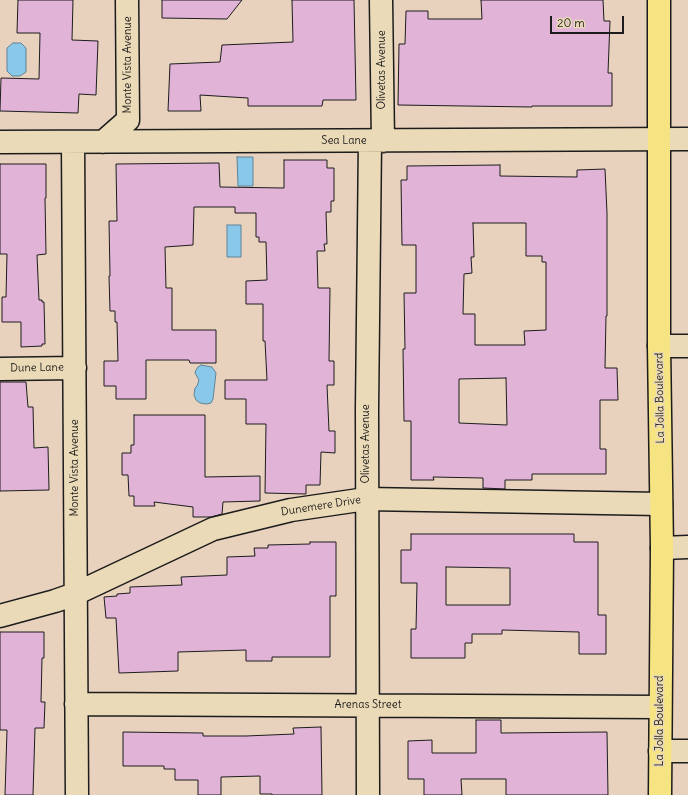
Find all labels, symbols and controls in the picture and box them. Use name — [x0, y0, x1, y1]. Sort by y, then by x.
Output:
scale bar — [552, 8, 626, 34]
text: 20 m — [557, 15, 585, 30]
street label: Monte Vista Avenue — [121, 16, 135, 114]
street label: Olivetas Avenue — [375, 30, 389, 110]
street label: Sea Lane — [321, 134, 367, 148]
street label: La Jolla Boulevard — [653, 352, 667, 444]
street label: Dune Lane — [10, 361, 64, 375]
street label: Olivetas Avenue — [359, 404, 373, 484]
street label: Monte Vista Avenue — [68, 419, 82, 517]
street label: Dunemere Drive — [280, 493, 362, 519]
street label: La Jolla Boulevard — [653, 676, 667, 766]
street label: Arenas Street — [335, 698, 401, 712]

